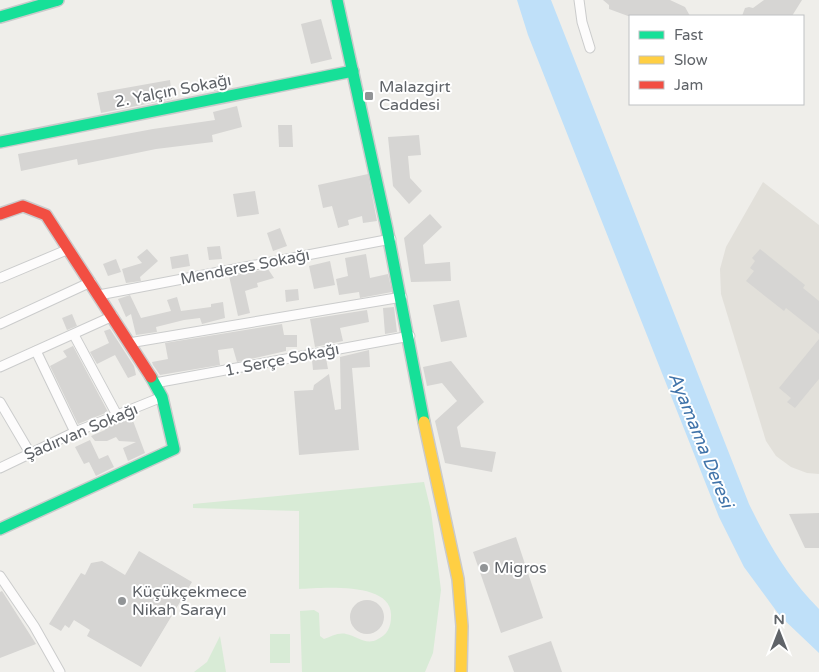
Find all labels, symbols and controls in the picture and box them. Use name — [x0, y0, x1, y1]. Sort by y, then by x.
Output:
legend — [629, 15, 804, 105]
text: Fast — [674, 26, 704, 44]
text: Slow — [674, 51, 708, 69]
street label: 2. Yalçın Sokağı — [113, 70, 233, 112]
text: Jam — [674, 76, 703, 94]
place label: Malazgirt Caddesi — [379, 77, 451, 115]
marker: Malazgirt Caddesi — [363, 90, 375, 102]
street label: Menderes Sokağı — [179, 245, 311, 289]
street label: 1. Serçe Sokağı — [223, 339, 341, 381]
water label: Ayamama Deresi — [664, 369, 739, 513]
street label: Şadırvan Sokağı — [21, 399, 141, 465]
place label: Migros — [494, 558, 547, 578]
marker: Migros — [478, 562, 490, 574]
place label: Küçükçekmece Nikah Sarayı — [132, 582, 247, 620]
marker: Küçükçekmece Nikah Sarayı — [116, 595, 128, 607]
north arrow — [754, 607, 804, 657]
text: N — [773, 611, 785, 628]

